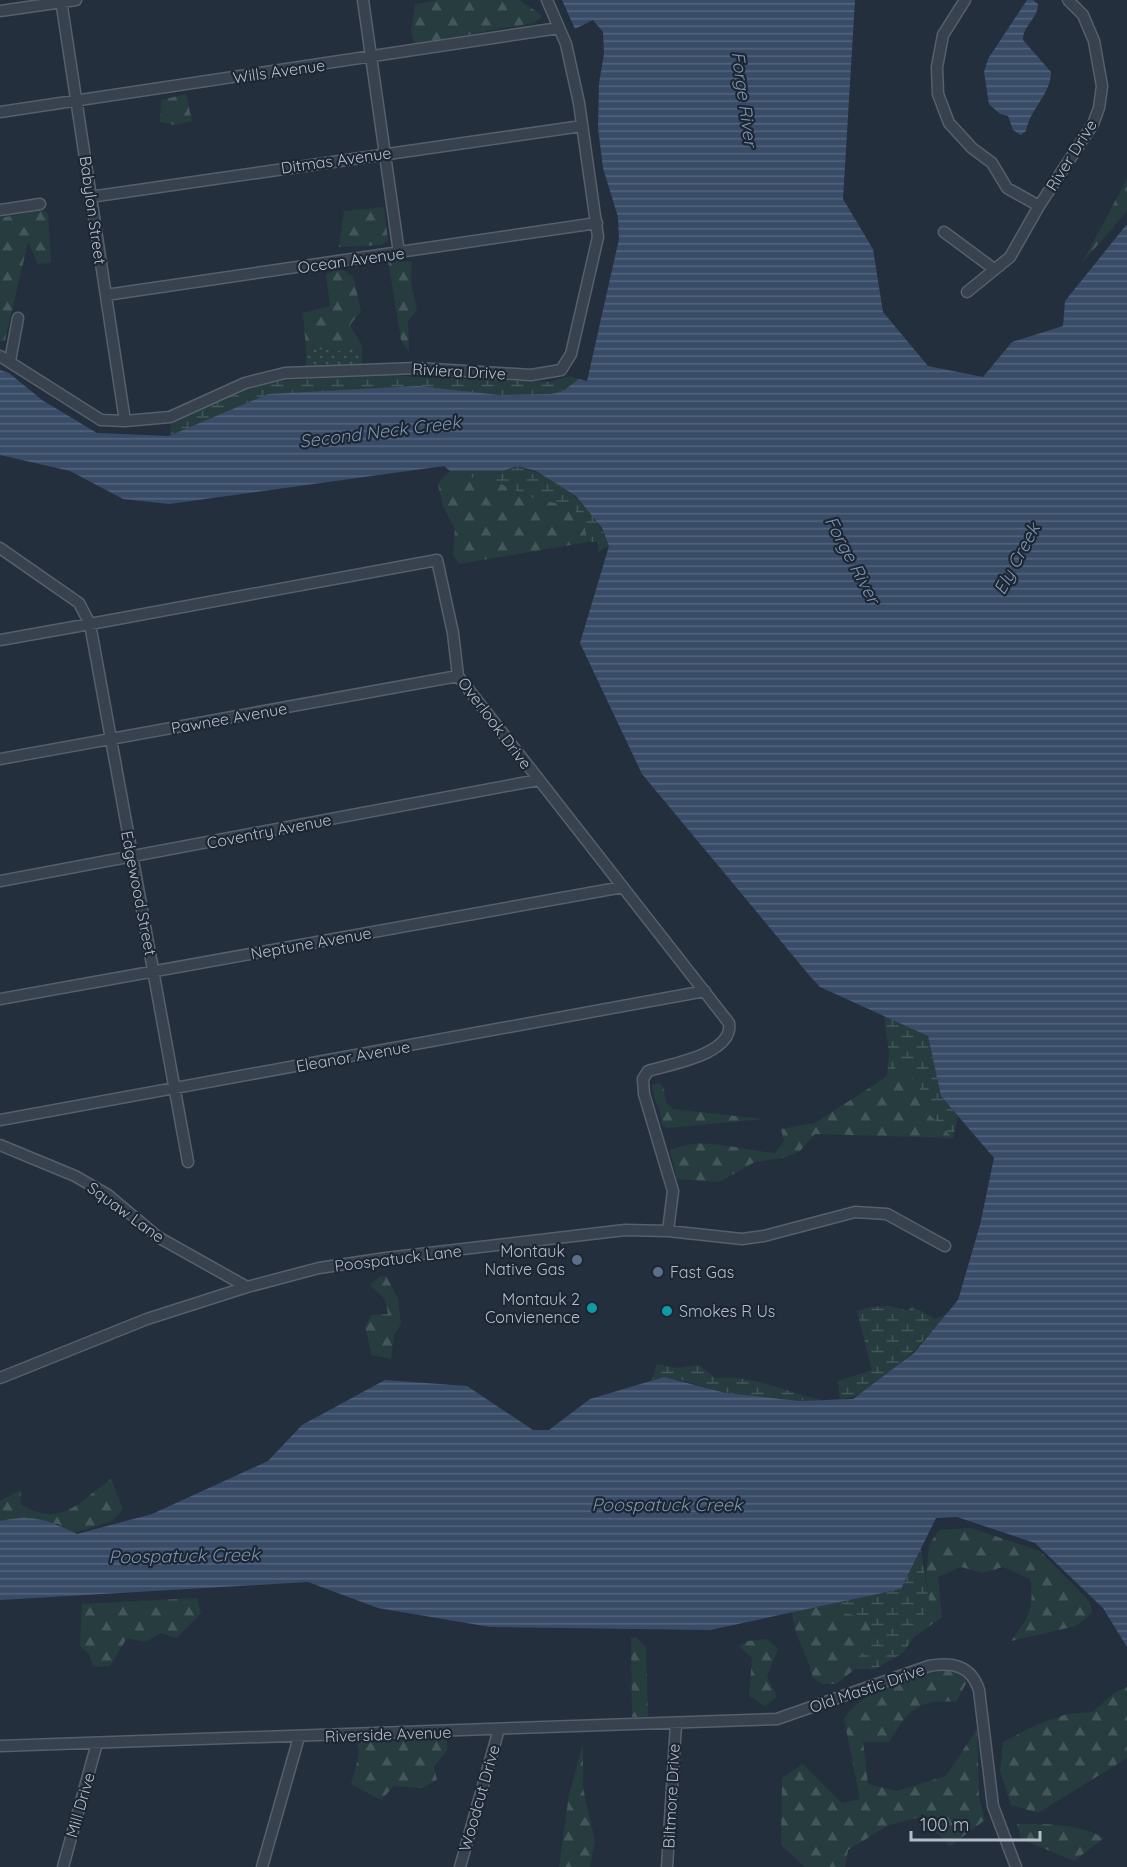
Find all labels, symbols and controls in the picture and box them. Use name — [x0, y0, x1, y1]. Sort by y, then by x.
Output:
water label: Forge River — [726, 50, 763, 150]
street label: Wills Avenue — [232, 55, 326, 87]
street label: River Drive — [1041, 116, 1101, 194]
street label: Ditmas Avenue — [280, 142, 392, 178]
street label: Babylon Street — [75, 154, 111, 266]
street label: Ocean Avenue — [296, 243, 406, 277]
street label: Riviera Drive — [412, 359, 506, 383]
water label: Second Neck Creek — [298, 410, 463, 453]
water label: Forge River — [820, 512, 886, 609]
water label: Ely Creek — [988, 518, 1046, 598]
street label: Overlook Drive — [454, 673, 536, 773]
street label: Pawnee Avenue — [169, 698, 289, 738]
street label: Coventry Avenue — [205, 809, 333, 853]
street label: Edgewood Street — [117, 829, 161, 957]
street label: Neptune Avenue — [249, 923, 373, 963]
street label: Eleanor Avenue — [294, 1036, 412, 1076]
street label: Squaw Lane — [84, 1177, 168, 1247]
street label: Poospatuck Lane — [333, 1240, 463, 1276]
place label: Montauk Native Gas — [484, 1241, 565, 1279]
marker: Montauk Native Gas — [570, 1253, 584, 1267]
place label: Fast Gas — [670, 1262, 734, 1282]
marker: Fast Gas — [651, 1265, 665, 1279]
place label: Montauk 2 Convienence — [485, 1289, 580, 1327]
marker: Montauk 2 Convienence — [585, 1301, 599, 1315]
place label: Smokes R Us — [679, 1301, 775, 1321]
marker: Smokes R Us — [660, 1304, 674, 1318]
water label: Poospatuck Creek — [591, 1493, 744, 1516]
water label: Poospatuck Creek — [108, 1543, 261, 1568]
street label: Old Mastic Drive — [807, 1659, 927, 1717]
street label: Riverside Avenue — [324, 1722, 452, 1746]
street label: Woodcut Drive — [454, 1742, 504, 1854]
street label: Biltmore Drive — [658, 1743, 684, 1849]
street label: Mill Drive — [61, 1770, 99, 1840]
scale bar — [911, 1804, 1040, 1842]
text: 100 m — [920, 1813, 969, 1836]

